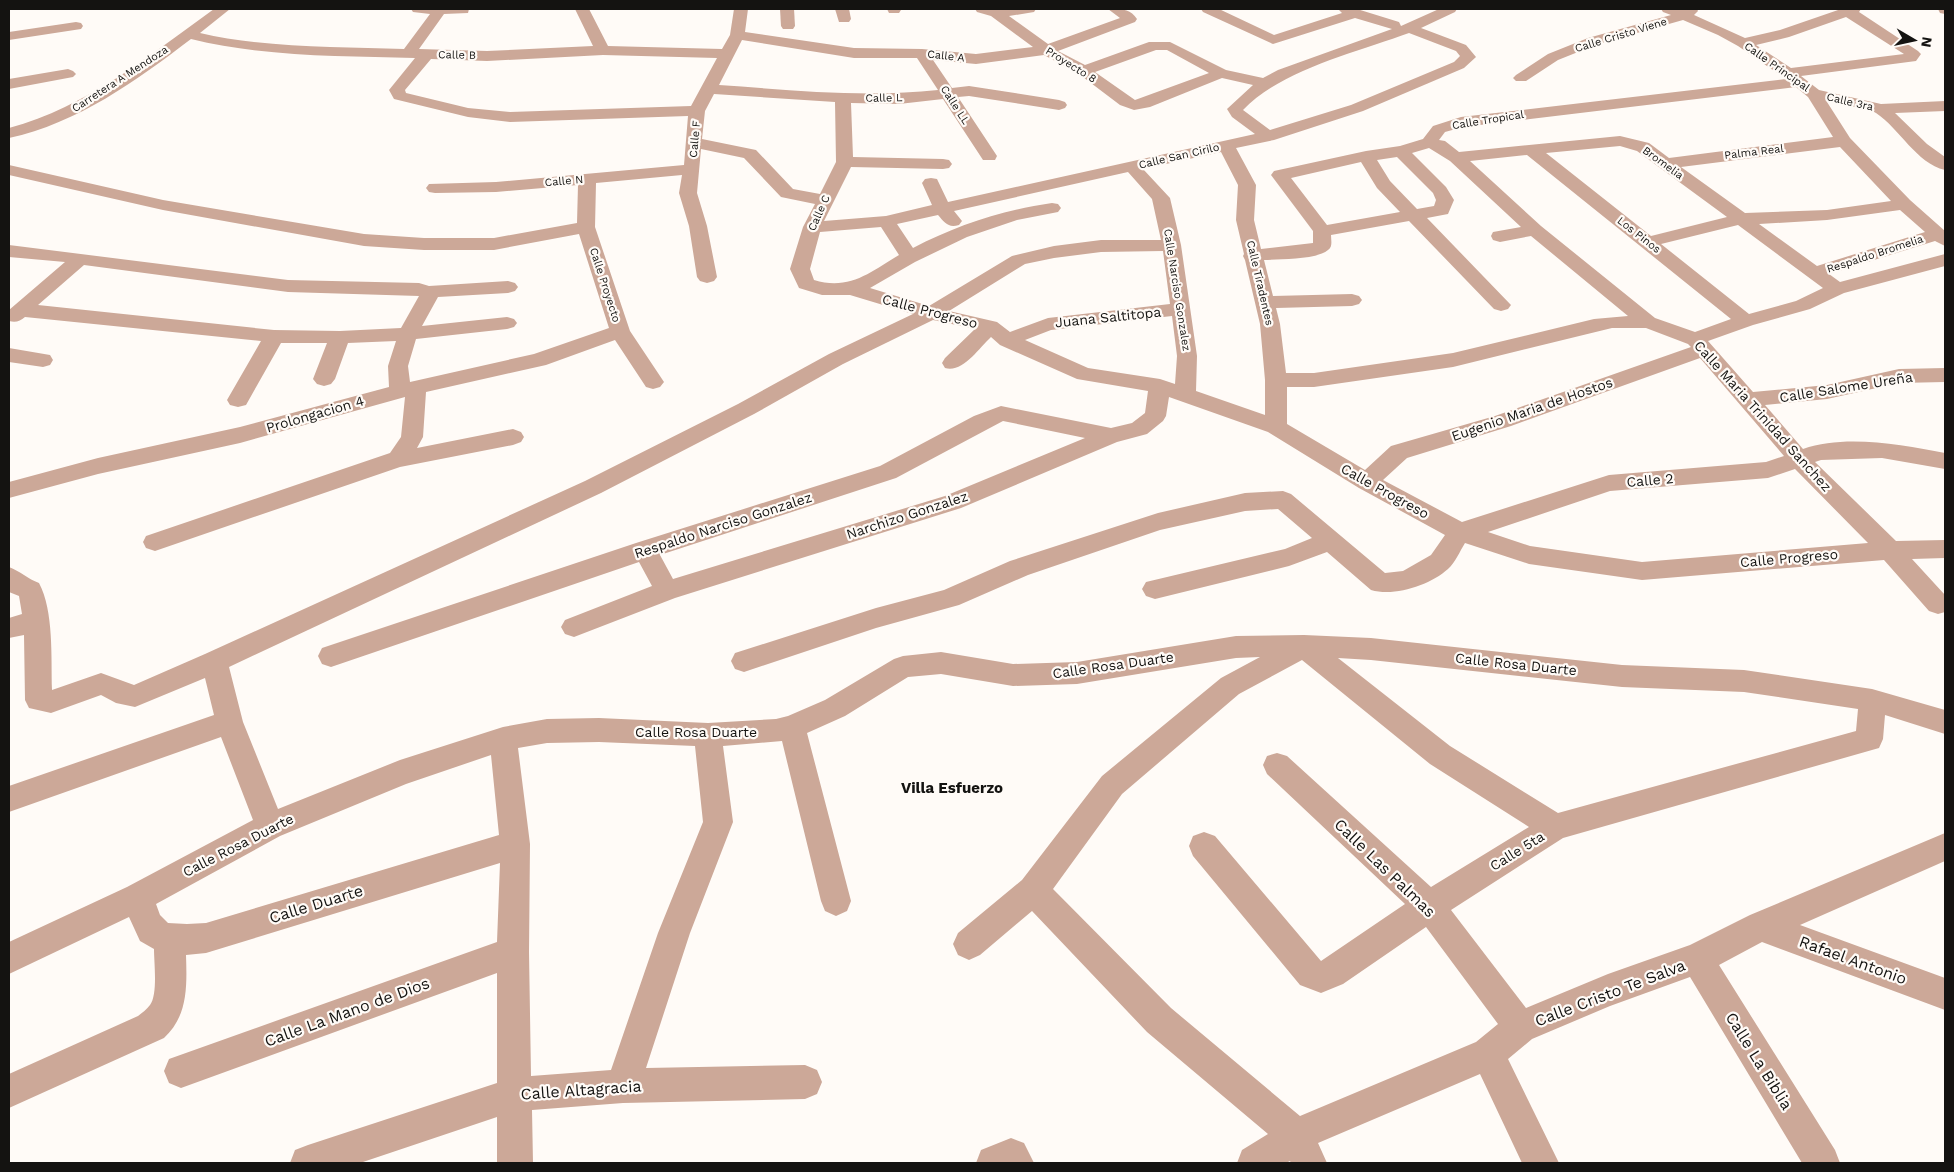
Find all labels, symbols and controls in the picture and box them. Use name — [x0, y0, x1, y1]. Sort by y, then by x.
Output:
street label: Calle Cristo Viene — [1573, 15, 1669, 55]
north arrow — [1889, 15, 1939, 65]
text: N — [1918, 36, 1936, 48]
street label: Calle Principal — [1742, 40, 1813, 95]
street label: Carretera A Mendoza — [70, 43, 170, 115]
street label: Proyecto 8 — [1043, 44, 1099, 86]
street label: Calle B — [438, 48, 476, 62]
street label: Calle A — [927, 48, 965, 64]
street label: Calle LL — [938, 83, 973, 127]
street label: Calle 3ra — [1825, 90, 1875, 114]
street label: Calle L — [865, 91, 903, 105]
street label: Calle Tropical — [1451, 108, 1526, 132]
street label: Calle F — [687, 120, 703, 158]
street label: Calle San Cirilo — [1137, 140, 1221, 172]
street label: Palma Real — [1724, 142, 1785, 162]
street label: Bromelia — [1640, 144, 1686, 182]
street label: Calle N — [544, 173, 584, 189]
street label: Calle C — [805, 193, 833, 233]
street label: Los Pinos — [1615, 214, 1663, 256]
street label: Calle Narciso Gonzalez — [1161, 228, 1193, 352]
street label: Respaldo Bromelia — [1825, 232, 1925, 276]
street label: Calle Tiradentes — [1244, 239, 1276, 327]
street label: Calle Proyecto — [587, 246, 623, 324]
street label: Calle Progreso — [881, 291, 979, 331]
street label: Juana Saltitopa — [1054, 303, 1162, 331]
street label: Calle Maria Trinidad Sanchez — [1691, 337, 1835, 495]
street label: Calle Salome Ureña — [1778, 369, 1914, 405]
street label: Eugenio Maria de Hostos — [1449, 374, 1615, 444]
street label: Prolongacion 4 — [264, 392, 366, 436]
street label: Calle Progreso — [1338, 460, 1432, 522]
street label: Calle 2 — [1626, 470, 1674, 490]
street label: Narchizo Gonzalez — [844, 488, 970, 542]
street label: Respaldo Narciso Gonzalez — [632, 489, 814, 561]
street label: Calle Progreso — [1739, 546, 1839, 570]
street label: Calle Rosa Duarte — [1051, 649, 1175, 681]
street label: Calle Rosa Duarte — [1454, 650, 1578, 678]
street label: Calle Rosa Duarte — [635, 724, 757, 740]
district label: Villa Esfuerzo — [901, 779, 1003, 797]
street label: Calle Rosa Duarte — [180, 810, 296, 880]
street label: Calle Las Palmas — [1330, 815, 1440, 921]
street label: Calle 5ta — [1487, 828, 1547, 874]
street label: Calle Duarte — [267, 881, 365, 927]
street label: Rafael Antonio — [1797, 932, 1909, 988]
street label: Calle Cristo Te Salva — [1532, 956, 1688, 1030]
street label: Calle La Mano de Dios — [262, 973, 432, 1051]
street label: Calle La Biblia — [1721, 1009, 1797, 1113]
street label: Calle Altagracia — [520, 1076, 642, 1104]

